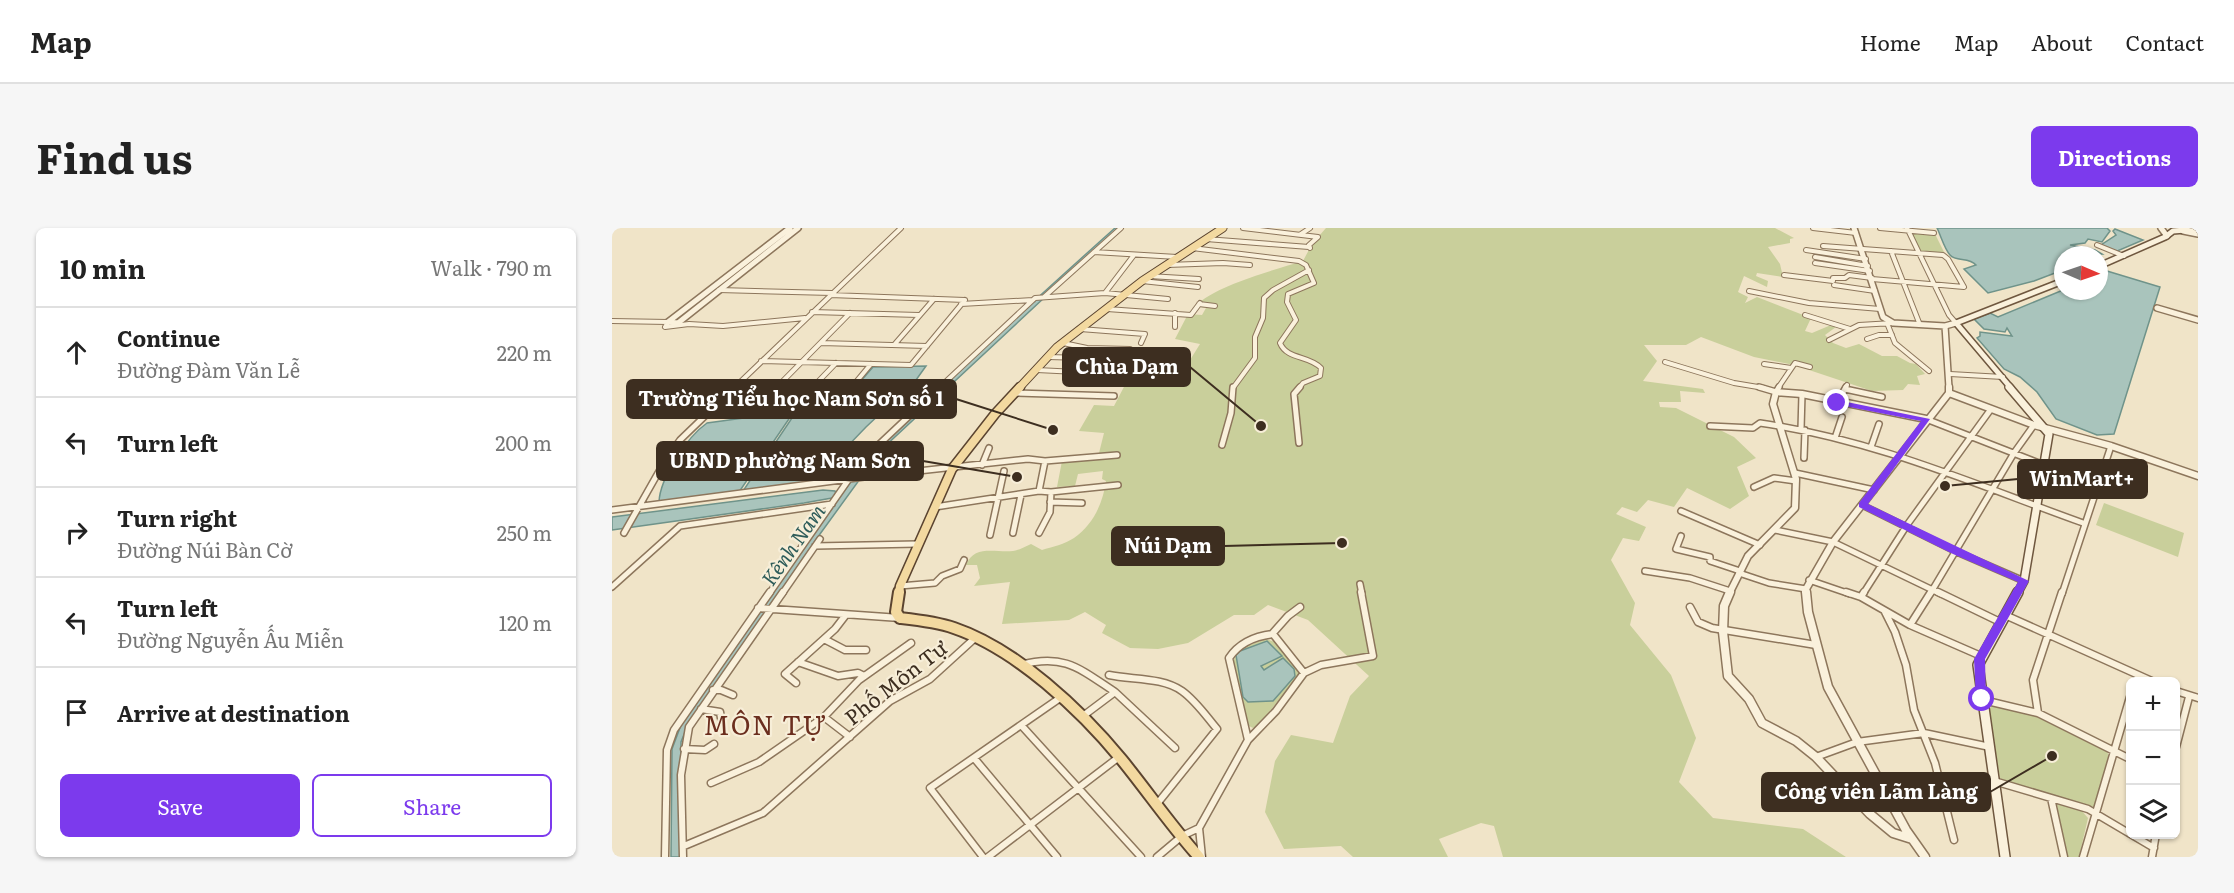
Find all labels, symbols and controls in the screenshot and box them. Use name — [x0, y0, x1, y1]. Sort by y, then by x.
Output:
text: Map — [30, 20, 92, 62]
text: Home — [1860, 26, 1921, 57]
text: Map — [1954, 26, 1998, 57]
text: About — [2031, 26, 2093, 57]
text: Contact — [2126, 26, 2204, 57]
text: Find us — [36, 125, 193, 187]
button: Directions — [2031, 126, 2198, 187]
north arrow — [2054, 246, 2108, 300]
text: 10 min — [60, 248, 145, 287]
text: Walk · 790 m — [431, 252, 552, 282]
text: Continue — [117, 321, 220, 354]
icon: ahead — [60, 336, 93, 369]
text: 220 m — [497, 337, 552, 367]
callout: Chùa Dạm — [1063, 348, 1190, 386]
text: Chùa Dạm — [1075, 350, 1179, 380]
text: Đường Đàm Văn Lễ — [117, 354, 300, 384]
callout: Trường Tiểu học Nam Sơn số 1 — [627, 380, 956, 418]
text: Trường Tiểu học Nam Sơn số 1 — [638, 382, 944, 412]
route end — [1823, 389, 1849, 415]
icon: left — [60, 426, 93, 459]
text: Turn left — [117, 426, 218, 459]
text: 200 m — [495, 427, 552, 457]
callout: UBND phường Nam Sơn — [657, 442, 923, 480]
text: UBND phường Nam Sơn — [669, 444, 911, 474]
callout: WinMart+ — [2018, 460, 2147, 498]
text: WinMart+ — [2029, 462, 2135, 492]
water label: Kênh Nam — [753, 497, 831, 591]
text: Turn right — [117, 501, 237, 534]
icon: right — [60, 516, 93, 549]
text: 250 m — [497, 517, 552, 547]
callout: Núi Dạm — [1112, 527, 1224, 565]
text: Núi Dạm — [1124, 529, 1212, 559]
text: Đường Núi Bàn Cờ — [117, 534, 292, 564]
text: Turn left — [117, 591, 218, 624]
icon: left — [60, 606, 93, 639]
text: 120 m — [499, 607, 552, 637]
text: Đường Nguyễn Ấu Miễn — [117, 624, 344, 654]
street label: Phố Môn Tự — [837, 630, 954, 731]
map controls — [2126, 677, 2180, 839]
button: + — [2126, 677, 2180, 731]
route start — [1968, 685, 1994, 711]
icon: arrive — [60, 696, 93, 729]
text: Arrive at destination — [117, 696, 350, 729]
district label: MÔN TỰ — [703, 704, 827, 743]
button: − — [2126, 731, 2180, 785]
callout: Công viên Lãm Làng — [1762, 773, 1990, 811]
button: Save — [60, 774, 300, 837]
button: Share — [312, 774, 552, 837]
text: Công viên Lãm Làng — [1774, 775, 1979, 805]
button: layers — [2126, 785, 2180, 839]

